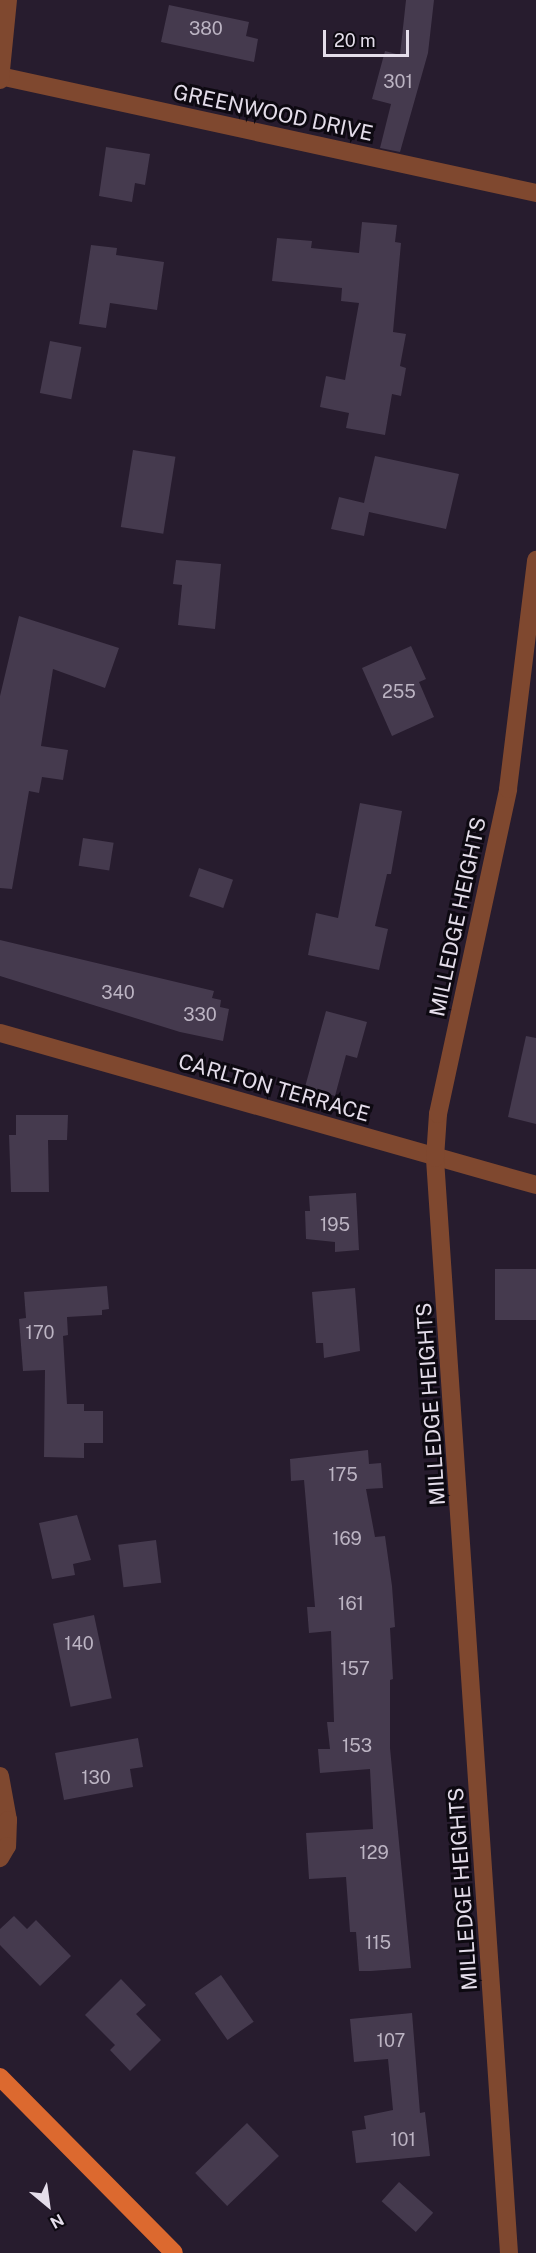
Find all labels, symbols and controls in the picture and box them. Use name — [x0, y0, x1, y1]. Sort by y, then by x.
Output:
house number: 380 — [189, 18, 223, 40]
scale bar — [326, 18, 412, 56]
text: 20 m — [334, 30, 376, 51]
house number: 301 — [383, 71, 413, 93]
street label: GREENWOOD DRIVE — [171, 79, 375, 147]
house number: 255 — [382, 681, 416, 703]
street label: MILLEDGE HEIGHTS — [425, 815, 491, 1019]
house number: 340 — [101, 982, 135, 1004]
house number: 330 — [183, 1004, 217, 1026]
street label: CARLTON TERRACE — [175, 1049, 373, 1127]
house number: 195 — [320, 1214, 350, 1236]
street label: MILLEDGE HEIGHTS — [411, 1302, 451, 1506]
house number: 170 — [26, 1322, 54, 1344]
house number: 175 — [328, 1464, 358, 1486]
house number: 169 — [332, 1528, 362, 1550]
house number: 161 — [338, 1593, 364, 1615]
house number: 140 — [64, 1633, 94, 1655]
house number: 157 — [340, 1658, 370, 1680]
house number: 153 — [342, 1735, 372, 1757]
house number: 130 — [81, 1767, 111, 1789]
street label: MILLEDGE HEIGHTS — [443, 1787, 483, 1991]
house number: 129 — [359, 1842, 389, 1864]
house number: 115 — [365, 1932, 391, 1954]
house number: 107 — [377, 2030, 405, 2052]
house number: 101 — [390, 2129, 416, 2151]
north arrow — [18, 2175, 78, 2235]
text: N — [47, 2210, 67, 2233]

